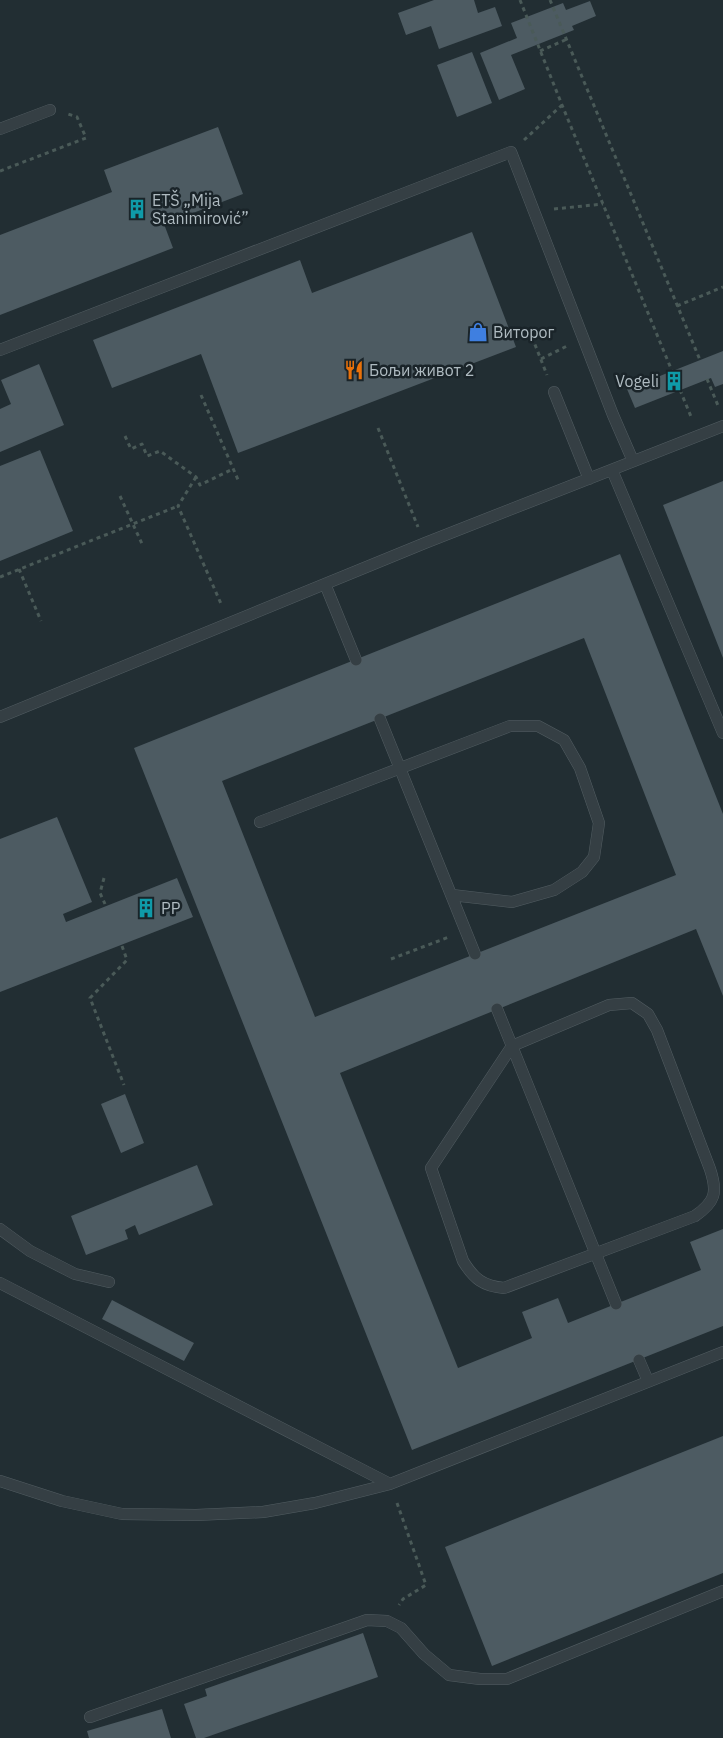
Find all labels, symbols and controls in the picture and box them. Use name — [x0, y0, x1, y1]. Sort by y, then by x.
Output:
place label: ETŠ „Mija Stanimirović” — [152, 189, 249, 228]
building icon: ETŠ „Mija Stanimirović” — [126, 198, 148, 220]
shop icon: Виторог — [467, 321, 489, 343]
place label: Виторог — [493, 322, 554, 342]
restaurant icon: Бољи живот 2 — [343, 359, 365, 381]
place label: Бољи живот 2 — [369, 360, 474, 380]
building icon: Vogeli — [663, 370, 685, 392]
place label: Vogeli — [615, 371, 659, 391]
building icon: PP — [135, 897, 157, 919]
place label: PP — [161, 898, 181, 918]

